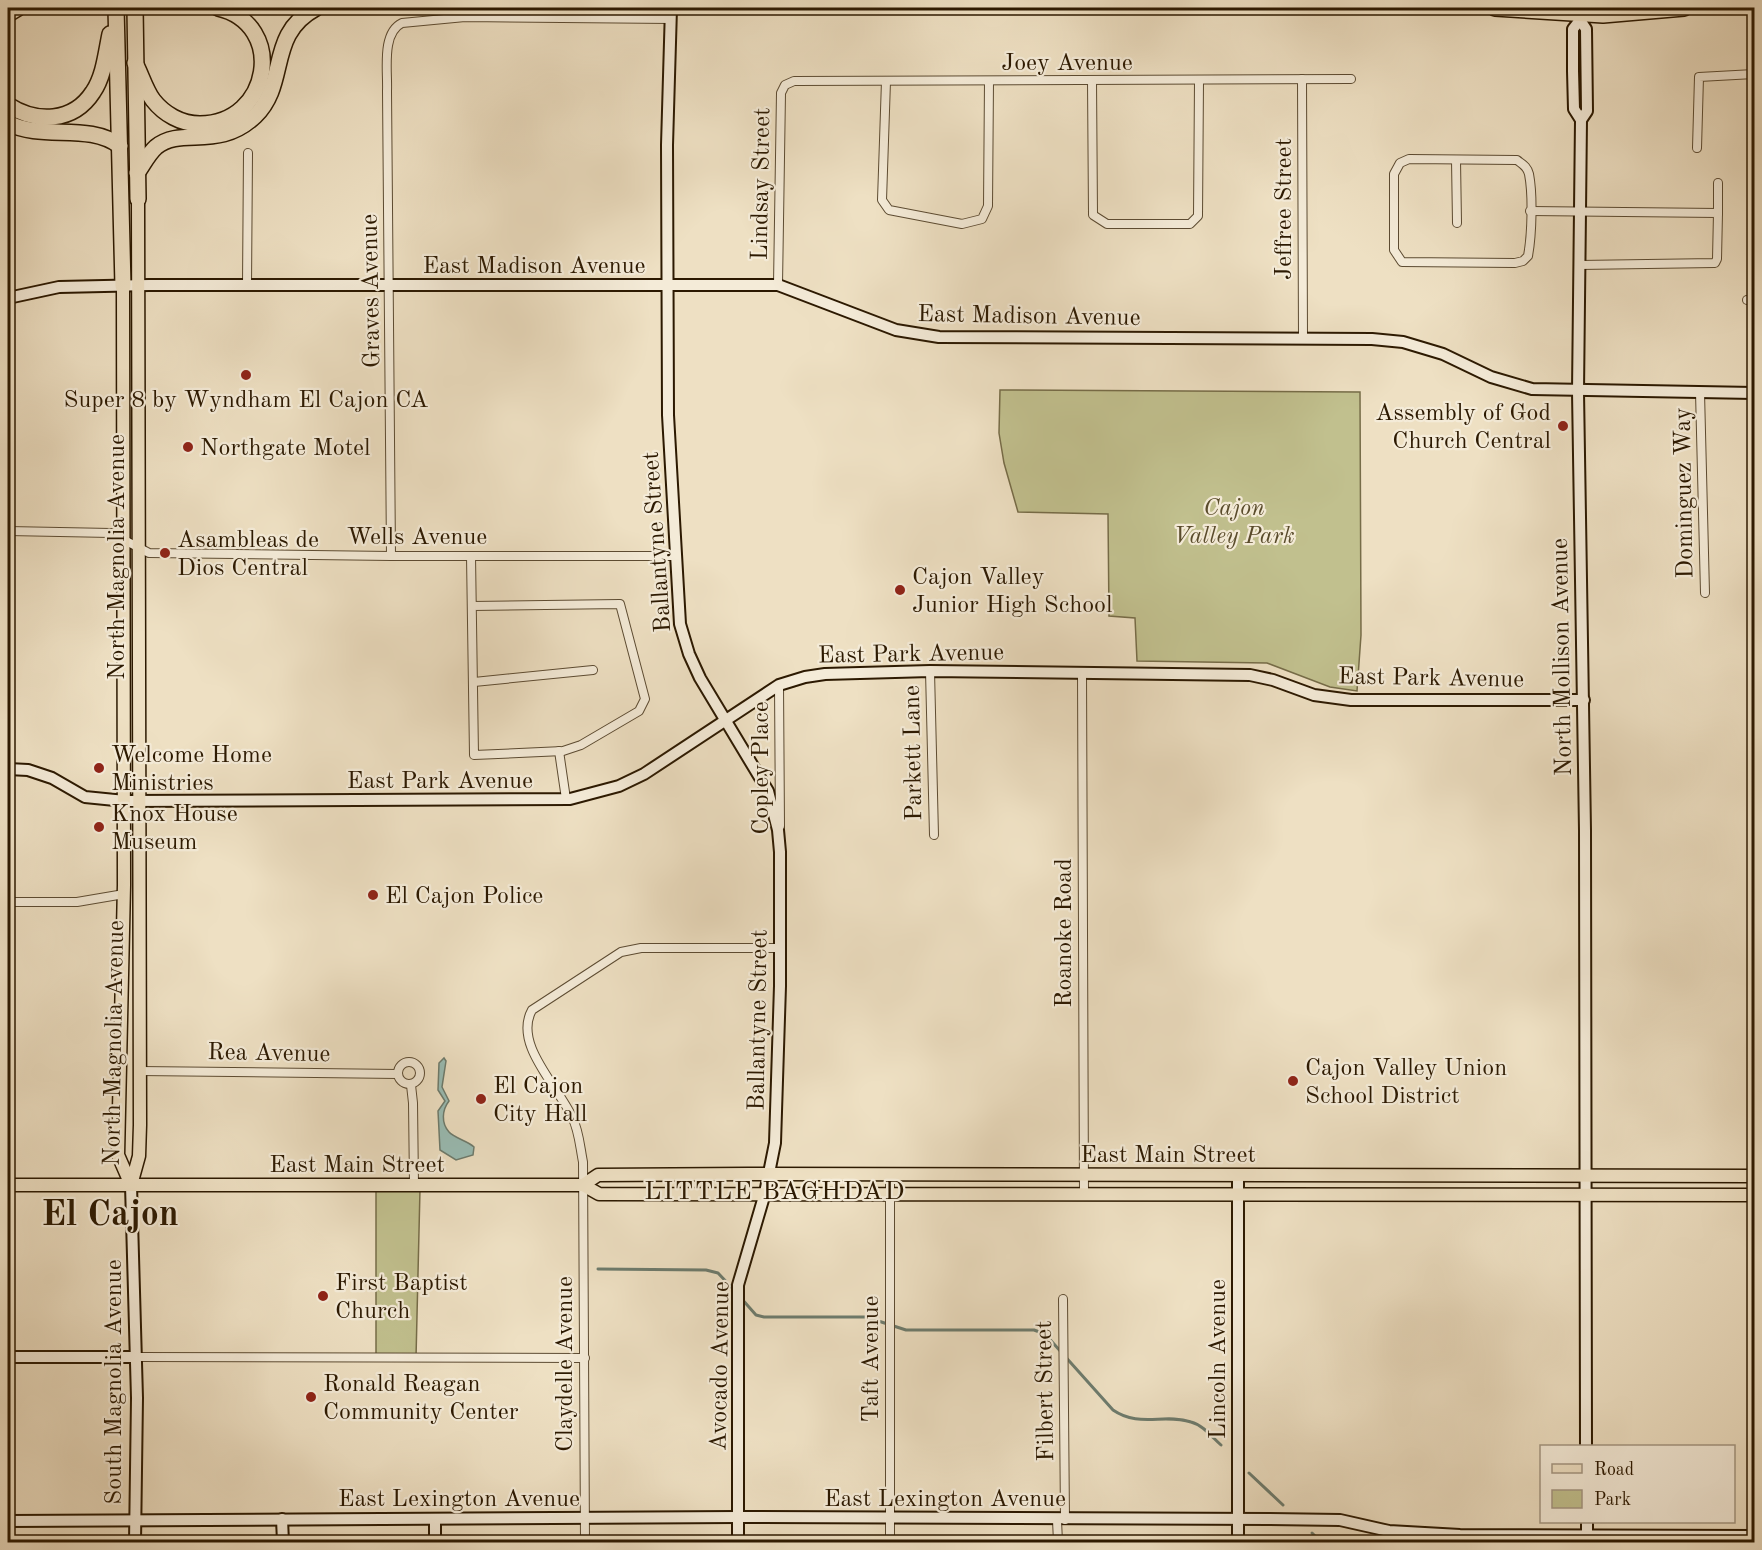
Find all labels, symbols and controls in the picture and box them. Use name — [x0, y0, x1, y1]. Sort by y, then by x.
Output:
street label: Joey Avenue — [1001, 52, 1133, 76]
street label: Lindsay Street — [749, 107, 775, 261]
street label: Jeffree Street — [1273, 138, 1297, 280]
street label: Graves Avenue — [359, 214, 385, 368]
street label: East Madison Avenue — [422, 255, 646, 279]
street label: East Madison Avenue — [917, 303, 1141, 331]
marker: Super 8 by Wyndham El Cajon CA — [239, 368, 253, 382]
place label: Super 8 by Wyndham El Cajon CA — [64, 389, 428, 413]
place label: Assembly of God Church Central — [1375, 402, 1551, 454]
street label: Dominguez Way — [1672, 407, 1698, 579]
marker: Assembly of God Church Central — [1556, 419, 1570, 433]
street label: North Magnolia Avenue — [106, 434, 130, 680]
place label: Northgate Motel — [200, 437, 371, 461]
marker: Northgate Motel — [181, 440, 195, 454]
street label: Ballantyne Street — [640, 450, 676, 633]
park label: Cajon Valley Park — [1173, 497, 1295, 549]
street label: Wells Avenue — [347, 526, 487, 550]
place label: Asambleas de Dios Central — [177, 529, 319, 581]
street label: North Mollison Avenue — [1549, 538, 1577, 776]
marker: Asambleas de Dios Central — [158, 546, 172, 560]
place label: Cajon Valley Junior High School — [912, 566, 1113, 618]
marker: Cajon Valley Junior High School — [893, 583, 907, 597]
street label: East Park Avenue — [818, 641, 1004, 669]
street label: East Park Avenue — [1338, 665, 1524, 693]
street label: Parkett Lane — [901, 685, 927, 821]
street label: Copley Place — [750, 701, 774, 835]
place label: Welcome Home Ministries — [111, 744, 272, 796]
marker: Welcome Home Ministries — [92, 761, 106, 775]
street label: East Park Avenue — [347, 770, 533, 794]
place label: Knox House Museum — [111, 803, 238, 855]
marker: Knox House Museum — [92, 820, 106, 834]
street label: Roanoke Road — [1053, 858, 1077, 1008]
place label: El Cajon Police — [385, 885, 543, 909]
marker: El Cajon Police — [366, 888, 380, 902]
street label: North Magnolia Avenue — [101, 920, 129, 1166]
street label: Ballantyne Street — [745, 929, 773, 1111]
street label: Rea Avenue — [207, 1041, 331, 1067]
place label: Cajon Valley Union School District — [1305, 1057, 1507, 1109]
marker: Cajon Valley Union School District — [1286, 1074, 1300, 1088]
place label: El Cajon City Hall — [493, 1075, 587, 1127]
marker: El Cajon City Hall — [474, 1092, 488, 1106]
street label: East Main Street — [1080, 1144, 1256, 1168]
street label: East Main Street — [269, 1154, 445, 1178]
district label: LITTLE BAGHDAD — [644, 1179, 906, 1205]
district label: El Cajon — [41, 1198, 179, 1234]
street label: South Magnolia Avenue — [103, 1259, 127, 1505]
place label: First Baptist Church — [335, 1272, 468, 1324]
street label: Claydelle Avenue — [554, 1276, 578, 1452]
street label: Lincoln Avenue — [1207, 1279, 1231, 1439]
street label: Avocado Avenue — [708, 1281, 734, 1451]
marker: First Baptist Church — [316, 1289, 330, 1303]
street label: Taft Avenue — [860, 1295, 884, 1423]
street label: Filbert Street — [1033, 1320, 1059, 1462]
place label: Ronald Reagan Community Center — [323, 1373, 519, 1425]
marker: Ronald Reagan Community Center — [304, 1390, 318, 1404]
legend — [1540, 1445, 1735, 1523]
text: Road — [1594, 1461, 1634, 1479]
street label: East Lexington Avenue — [338, 1488, 580, 1512]
street label: East Lexington Avenue — [824, 1488, 1066, 1512]
text: Park — [1594, 1491, 1631, 1509]

